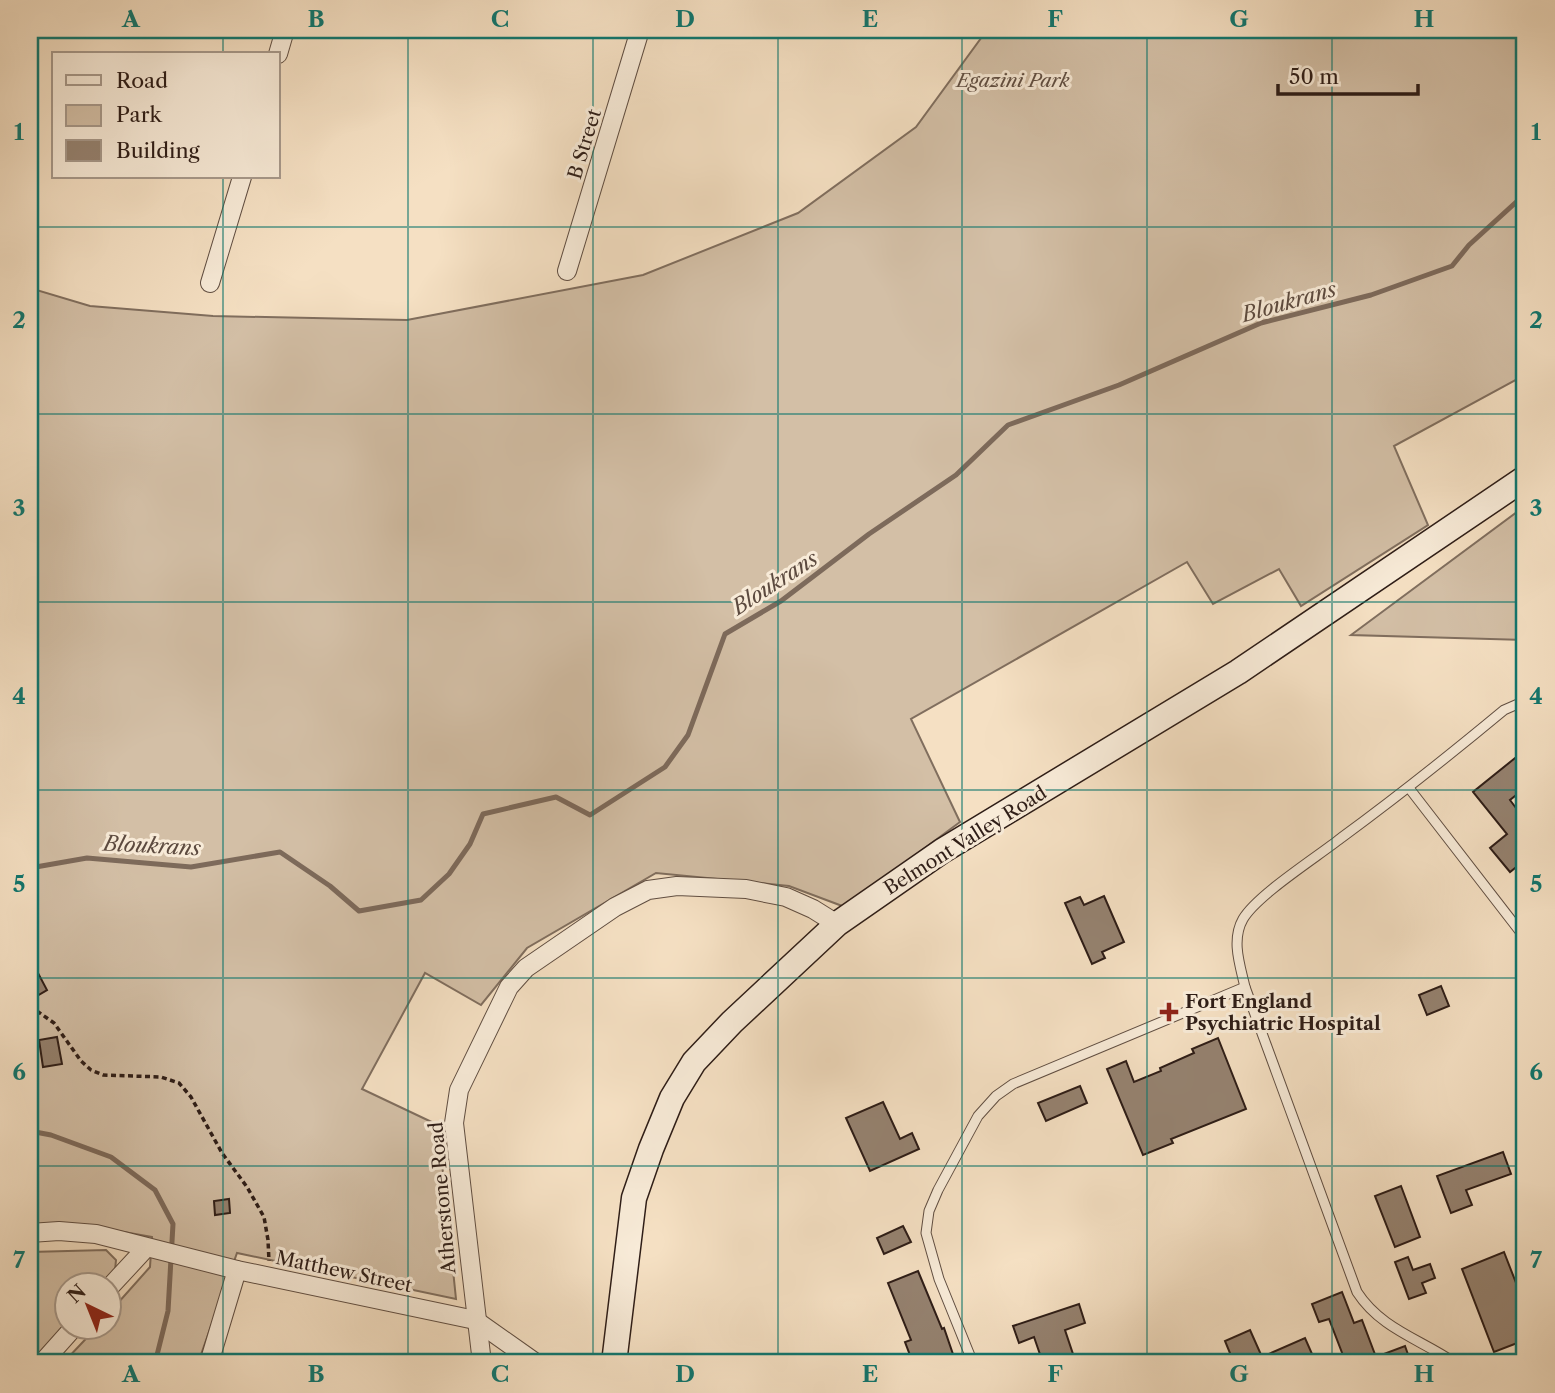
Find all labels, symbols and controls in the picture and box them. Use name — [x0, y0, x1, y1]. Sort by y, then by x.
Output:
text: A — [121, 5, 141, 33]
text: B — [307, 5, 325, 33]
text: C — [491, 5, 509, 33]
text: D — [675, 5, 695, 33]
text: E — [862, 5, 878, 33]
text: F — [1047, 5, 1063, 33]
text: G — [1229, 5, 1249, 33]
text: H — [1414, 5, 1435, 33]
legend — [52, 52, 280, 178]
scale bar — [1278, 52, 1418, 96]
text: 50 m — [1289, 64, 1339, 89]
text: Road — [116, 68, 168, 93]
park label: Egazini Park — [954, 69, 1070, 92]
text: Park — [116, 102, 162, 127]
street label: B Street — [563, 106, 606, 182]
text: 1 — [14, 118, 25, 146]
text: 1 — [1531, 118, 1542, 146]
text: Building — [116, 138, 201, 163]
water label: Bloukrans — [1237, 276, 1340, 328]
text: 2 — [12, 306, 26, 334]
text: 2 — [1529, 306, 1543, 334]
text: 3 — [13, 494, 26, 522]
text: 3 — [1530, 494, 1543, 522]
water label: Bloukrans — [725, 545, 823, 621]
text: 4 — [12, 682, 26, 710]
text: 4 — [1529, 682, 1543, 710]
street label: Belmont Valley Road — [880, 781, 1051, 900]
water label: Bloukrans — [101, 830, 202, 861]
text: 5 — [13, 870, 25, 898]
text: 5 — [1530, 870, 1542, 898]
place label: Fort England Psychiatric Hospital — [1185, 990, 1381, 1035]
marker: Fort England Psychiatric Hospital — [1159, 1002, 1179, 1022]
text: 6 — [12, 1058, 26, 1086]
text: 6 — [1529, 1058, 1543, 1086]
street label: Atherstone Road — [424, 1121, 461, 1276]
text: 7 — [13, 1246, 25, 1274]
street label: Matthew Street — [274, 1246, 414, 1297]
text: 7 — [1530, 1246, 1542, 1274]
north arrow — [52, 1270, 122, 1340]
text: N — [63, 1280, 91, 1308]
text: A — [121, 1360, 141, 1388]
text: B — [307, 1360, 325, 1388]
text: C — [491, 1360, 509, 1388]
text: D — [675, 1360, 695, 1388]
text: E — [862, 1360, 878, 1388]
text: F — [1047, 1360, 1063, 1388]
text: G — [1229, 1360, 1249, 1388]
text: H — [1414, 1360, 1435, 1388]

